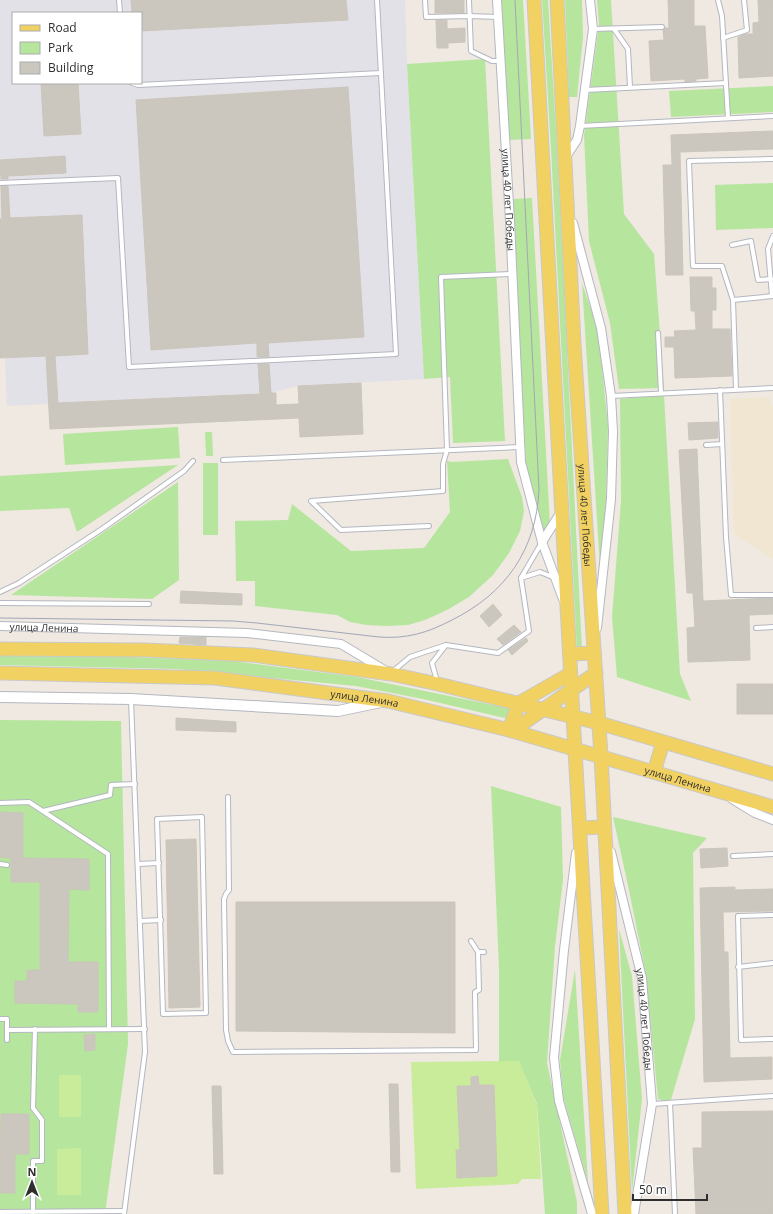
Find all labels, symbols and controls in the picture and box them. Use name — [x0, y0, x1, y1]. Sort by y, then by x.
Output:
legend — [12, 12, 142, 84]
text: Road — [48, 19, 77, 36]
text: Park — [48, 39, 74, 56]
text: Building — [48, 59, 94, 76]
street label: улица 40 лет Победы — [499, 148, 518, 251]
street label: улица 40 лет Победы — [575, 464, 596, 567]
street label: улица Ленина — [9, 619, 79, 635]
street label: улица Ленина — [330, 686, 400, 710]
street label: улица Ленина — [643, 763, 713, 796]
street label: улица 40 лет Победы — [633, 967, 656, 1071]
north arrow — [12, 1162, 52, 1202]
text: N — [28, 1164, 36, 1179]
scale bar — [633, 1176, 707, 1202]
text: 50 m — [639, 1181, 667, 1198]

